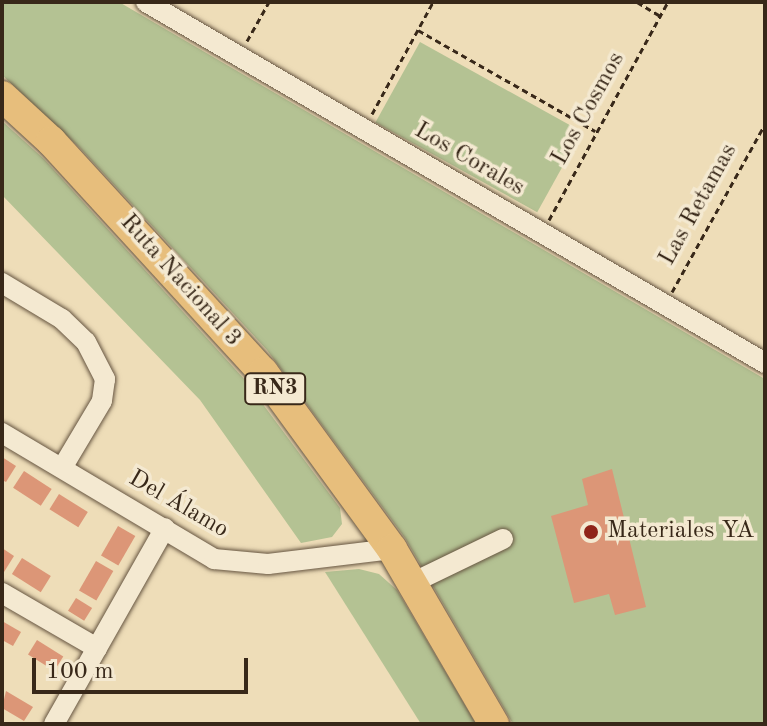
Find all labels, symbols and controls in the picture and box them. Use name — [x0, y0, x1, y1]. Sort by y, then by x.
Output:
street label: Los Cosmos — [546, 47, 632, 171]
street label: Los Corales — [409, 117, 529, 203]
street label: Las Retamas — [654, 139, 744, 271]
street label: Ruta Nacional 3 — [113, 209, 247, 353]
road number: RN3 — [243, 371, 307, 407]
street label: Del Álamo — [123, 465, 233, 545]
place label: Materiales YA — [607, 518, 754, 546]
marker: Materiales YA — [582, 523, 600, 541]
scale bar — [36, 642, 252, 692]
text: 100 m — [46, 660, 114, 684]

